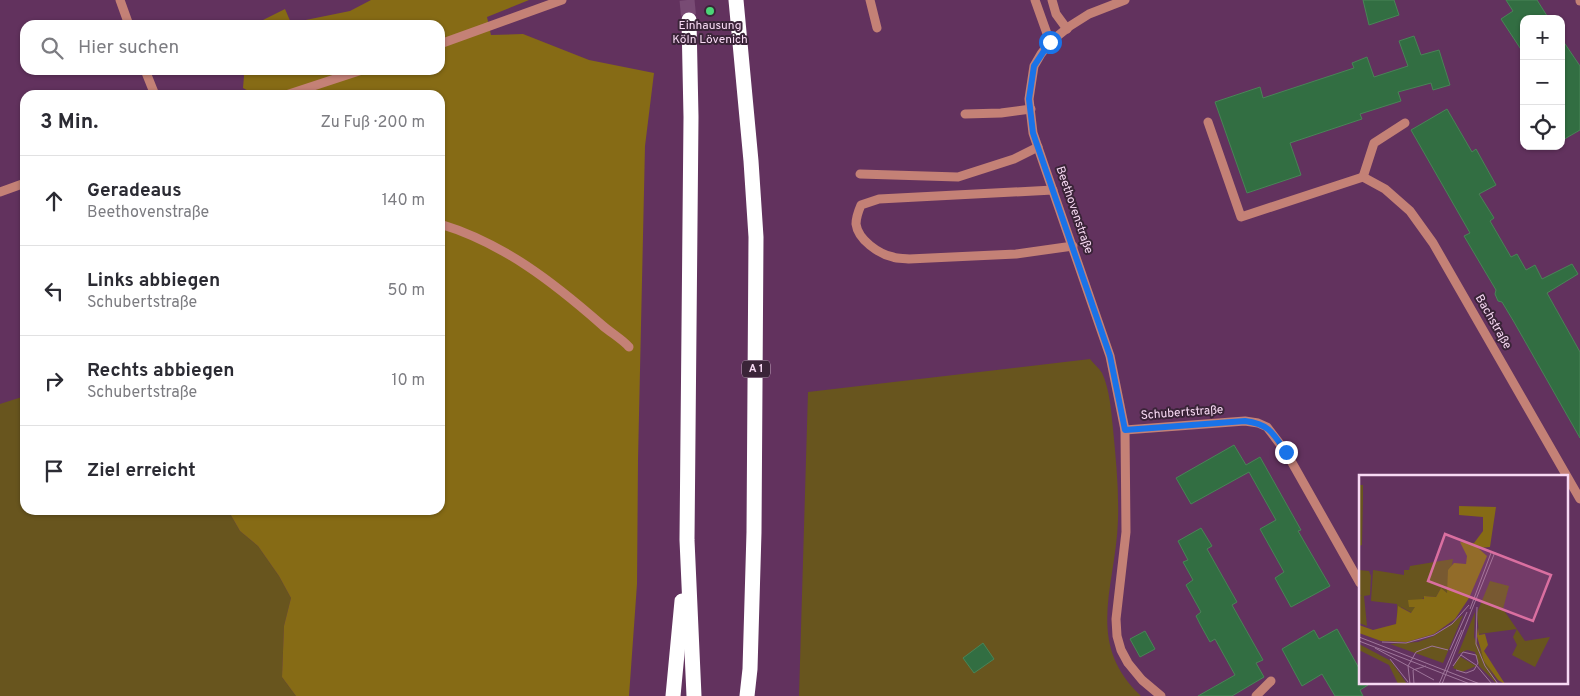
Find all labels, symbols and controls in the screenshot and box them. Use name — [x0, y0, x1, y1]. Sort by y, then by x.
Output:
marker: Einhausung Köln Lövenich — [704, 5, 716, 17]
map controls — [1520, 15, 1565, 150]
button: + — [1520, 15, 1565, 60]
place label: Einhausung Köln Lövenich — [672, 18, 748, 48]
search box — [20, 20, 445, 75]
route start — [1039, 31, 1062, 54]
icon: search — [38, 34, 66, 62]
text: Hier suchen — [78, 36, 179, 60]
button: − — [1520, 60, 1565, 105]
button: locate — [1520, 105, 1565, 150]
text: 3 Min. — [40, 109, 98, 136]
text: Zu Fuß · 200 m — [320, 113, 425, 133]
street label: Beethovenstraße — [1052, 164, 1096, 256]
text: Geradeaus — [87, 179, 182, 203]
icon: ahead — [40, 187, 68, 215]
text: 140 m — [382, 191, 425, 211]
text: Beethovenstraße — [87, 203, 209, 223]
text: Links abbiegen — [87, 269, 220, 293]
icon: left — [40, 277, 68, 305]
text: 50 m — [388, 281, 425, 301]
street label: Bachstraße — [1471, 292, 1515, 352]
text: Schubertstraße — [87, 293, 197, 313]
text: Rechts abbiegen — [87, 359, 235, 383]
road number: A 1 — [742, 360, 770, 378]
icon: right — [40, 367, 68, 395]
text: 10 m — [391, 371, 425, 391]
text: Schubertstraße — [87, 383, 197, 403]
street label: Schubertstraße — [1140, 402, 1224, 424]
route end — [1275, 441, 1298, 464]
icon: arrive — [40, 457, 68, 485]
text: Ziel erreicht — [87, 459, 196, 483]
inset map — [1359, 475, 1568, 684]

